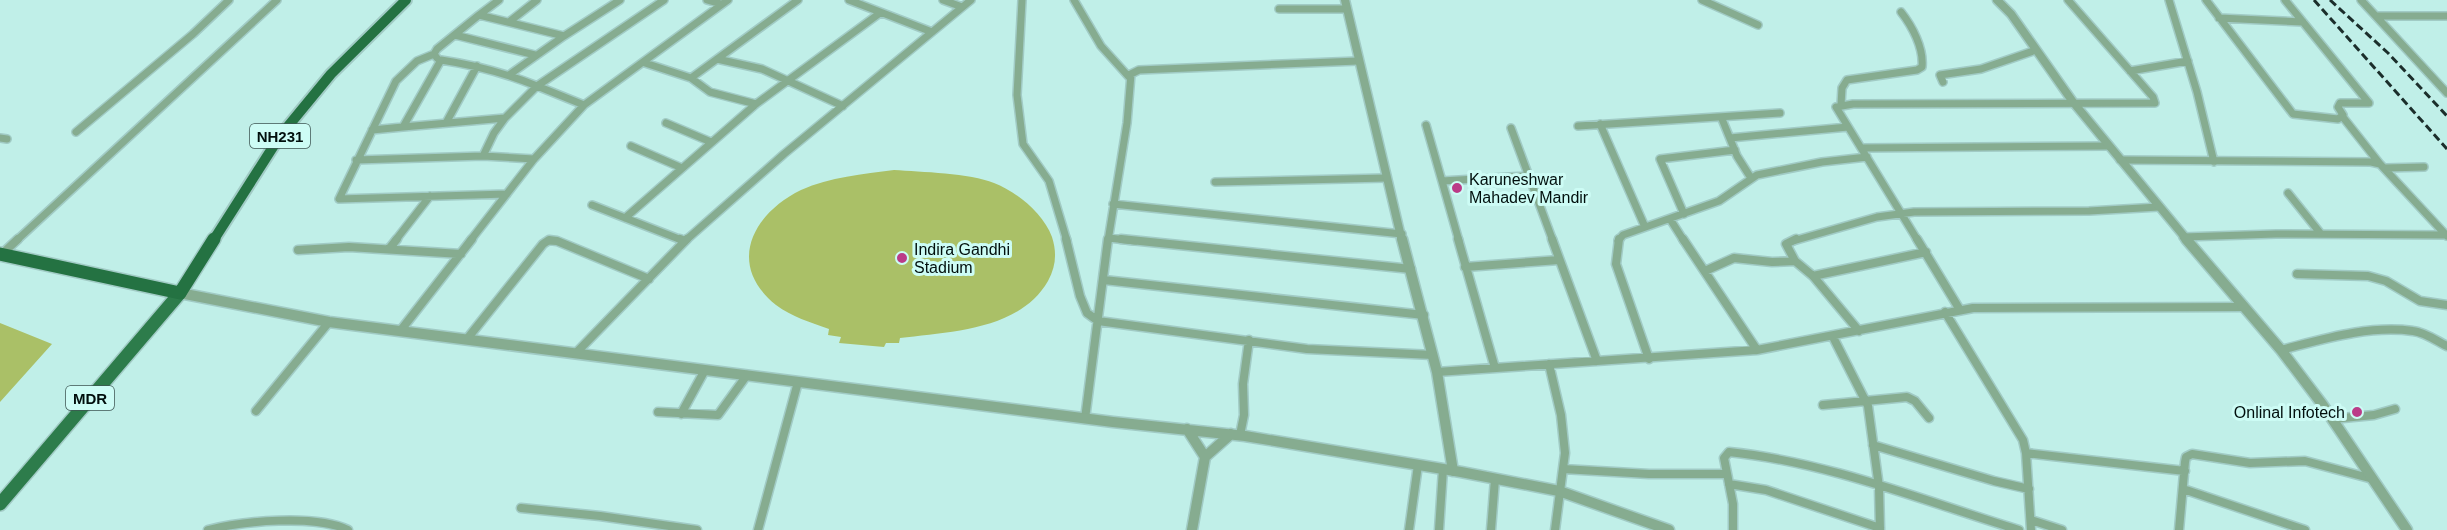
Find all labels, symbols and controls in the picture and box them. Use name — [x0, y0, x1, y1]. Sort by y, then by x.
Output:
road number: NH231 — [250, 124, 310, 148]
place label: Karuneshwar Mahadev Mandir — [1469, 171, 1589, 206]
marker: Karuneshwar Mahadev Mandir — [1450, 181, 1464, 195]
place label: Indira Gandhi Stadium — [914, 241, 1010, 276]
marker: Indira Gandhi Stadium — [895, 251, 909, 265]
road number: MDR — [66, 386, 114, 410]
place label: Onlinal Infotech — [2234, 404, 2345, 421]
marker: Onlinal Infotech — [2350, 405, 2364, 419]

